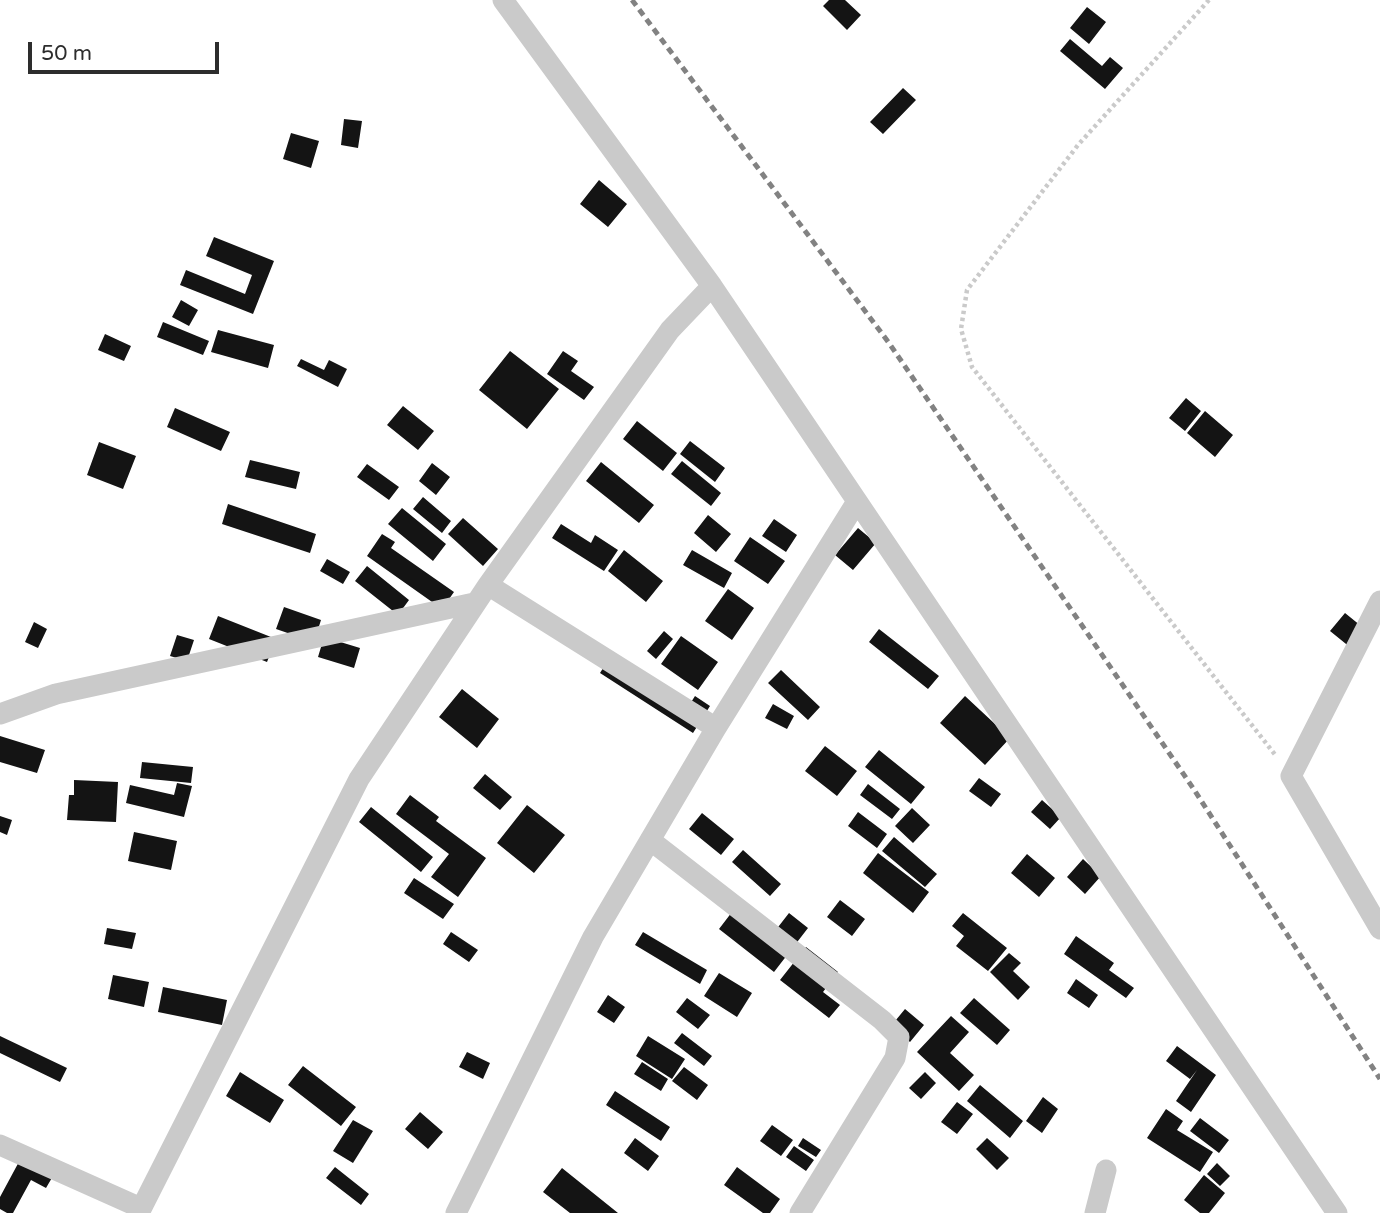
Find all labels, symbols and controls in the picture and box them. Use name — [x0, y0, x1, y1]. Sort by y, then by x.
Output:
scale bar — [32, 28, 222, 72]
text: 50 m — [41, 41, 92, 66]

